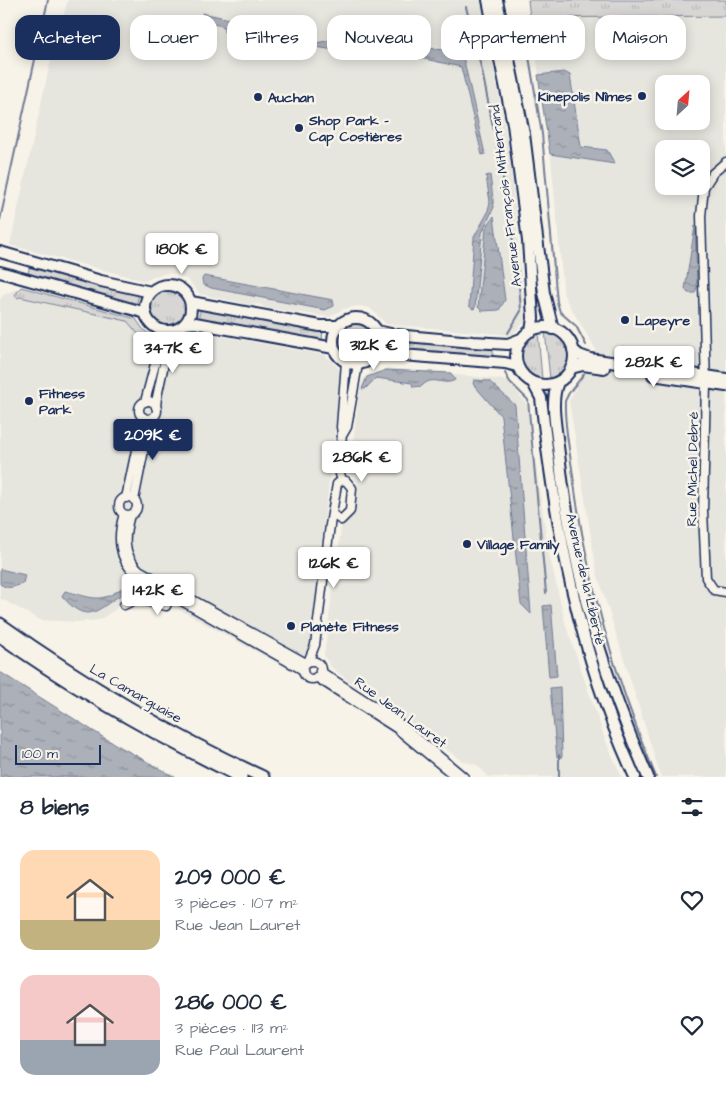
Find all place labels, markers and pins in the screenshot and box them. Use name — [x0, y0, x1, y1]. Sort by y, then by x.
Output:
place label: Kinepolis Nîmes — [538, 87, 632, 107]
place label: Auchan — [268, 88, 314, 108]
marker: Kinepolis Nîmes — [636, 90, 648, 102]
marker: Auchan — [252, 91, 264, 103]
place label: Shop Park - Cap Costières — [308, 111, 402, 147]
marker: Shop Park - Cap Costières — [293, 122, 305, 134]
pin: 180K € — [141, 232, 223, 275]
place label: Lapeyre — [635, 311, 691, 331]
marker: Lapeyre — [619, 314, 631, 326]
pin: 312K € — [333, 328, 415, 371]
pin: 347K € — [132, 332, 214, 374]
pin: 282K € — [613, 346, 695, 388]
place label: Fitness Park — [39, 384, 85, 420]
marker: Fitness Park — [23, 395, 35, 407]
pin: 209K € — [112, 418, 194, 461]
pin: 286K € — [321, 440, 403, 483]
place label: Village Family — [476, 535, 560, 556]
marker: Village Family — [461, 538, 473, 550]
pin: 126K € — [293, 546, 375, 589]
pin: 142K € — [117, 574, 199, 616]
place label: Planète Fitness — [301, 617, 399, 637]
marker: Planète Fitness — [285, 620, 297, 632]

